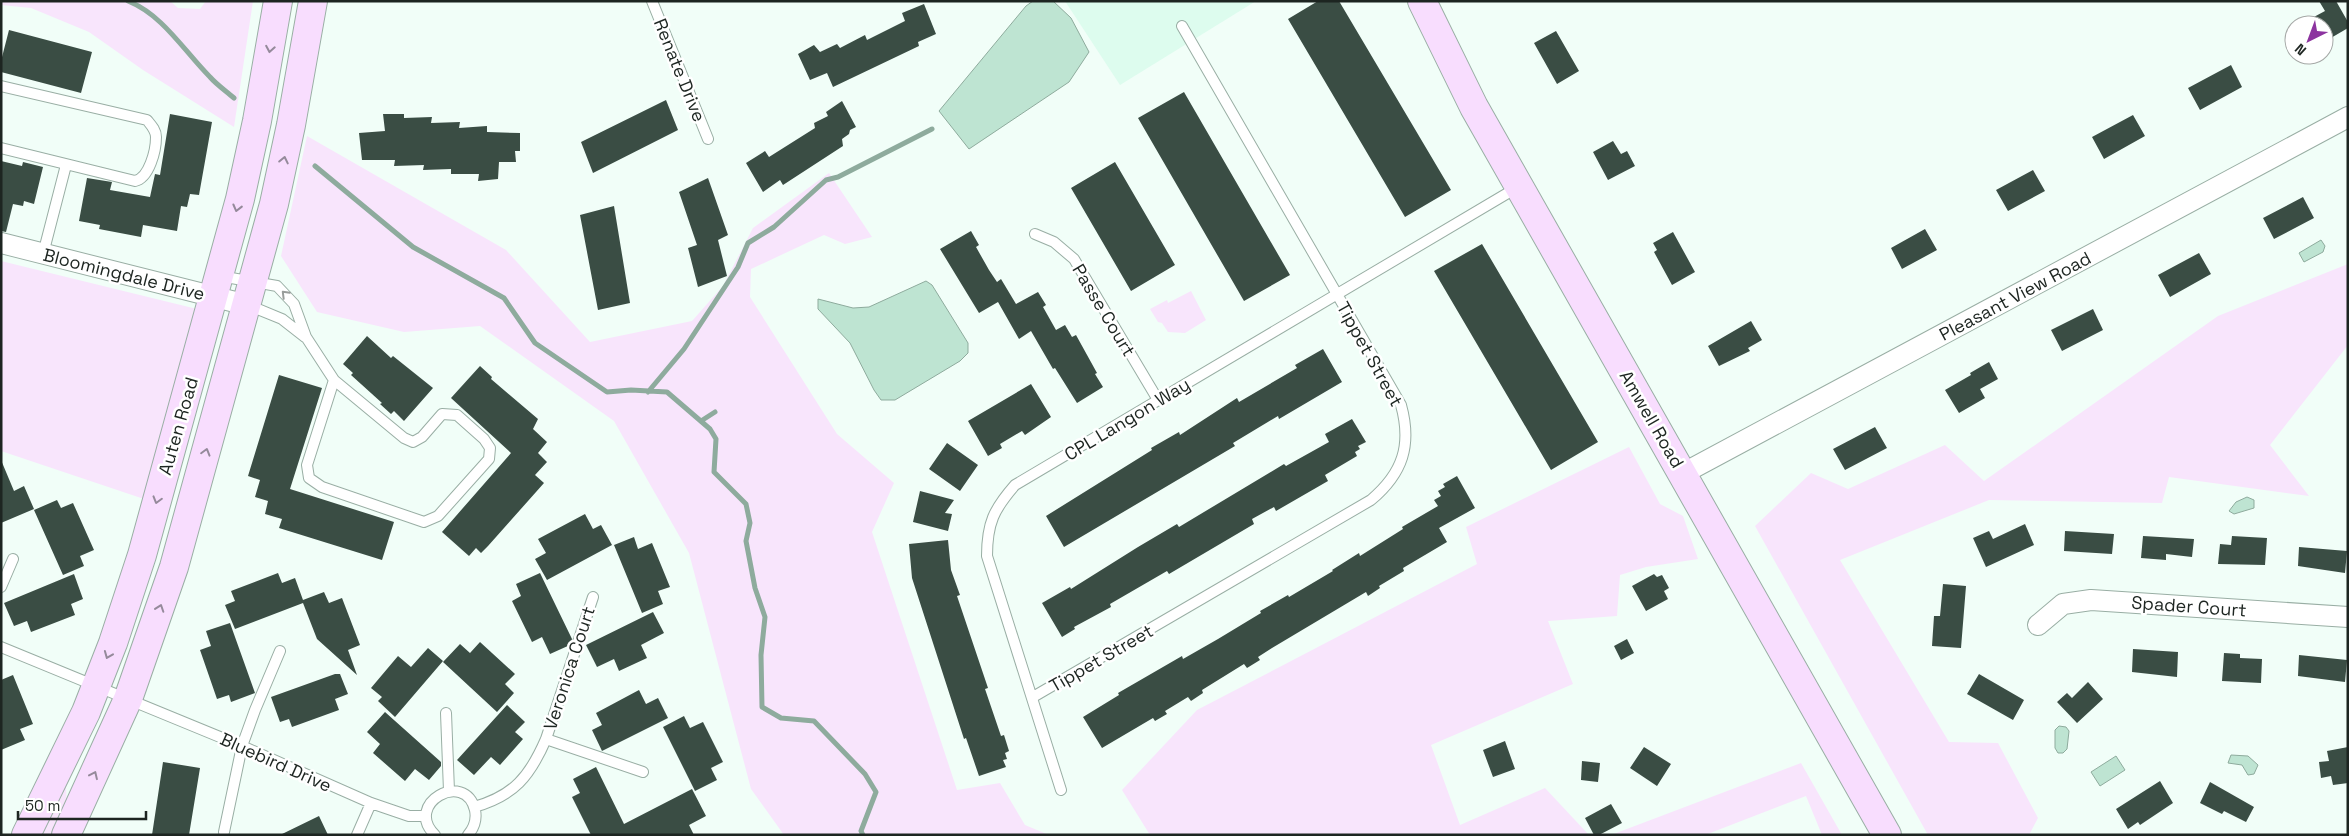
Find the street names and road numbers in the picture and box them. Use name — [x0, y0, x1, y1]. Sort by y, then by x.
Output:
street label: Renate Drive — [649, 15, 711, 125]
street label: Bloomingdale Drive — [41, 243, 207, 305]
street label: Pleasant View Road — [1935, 246, 2095, 346]
street label: Passe Court — [1067, 260, 1141, 360]
street label: Tippet Street — [1332, 298, 1408, 410]
street label: Amwell Road — [1615, 366, 1689, 472]
street label: CPL Langon Way — [1060, 372, 1194, 466]
street label: Auten Road — [153, 374, 203, 478]
street label: Spader Court — [2131, 591, 2247, 621]
street label: Veronica Court — [538, 603, 600, 733]
street label: Tippet Street — [1045, 619, 1157, 697]
street label: Bluebird Drive — [217, 727, 335, 797]

